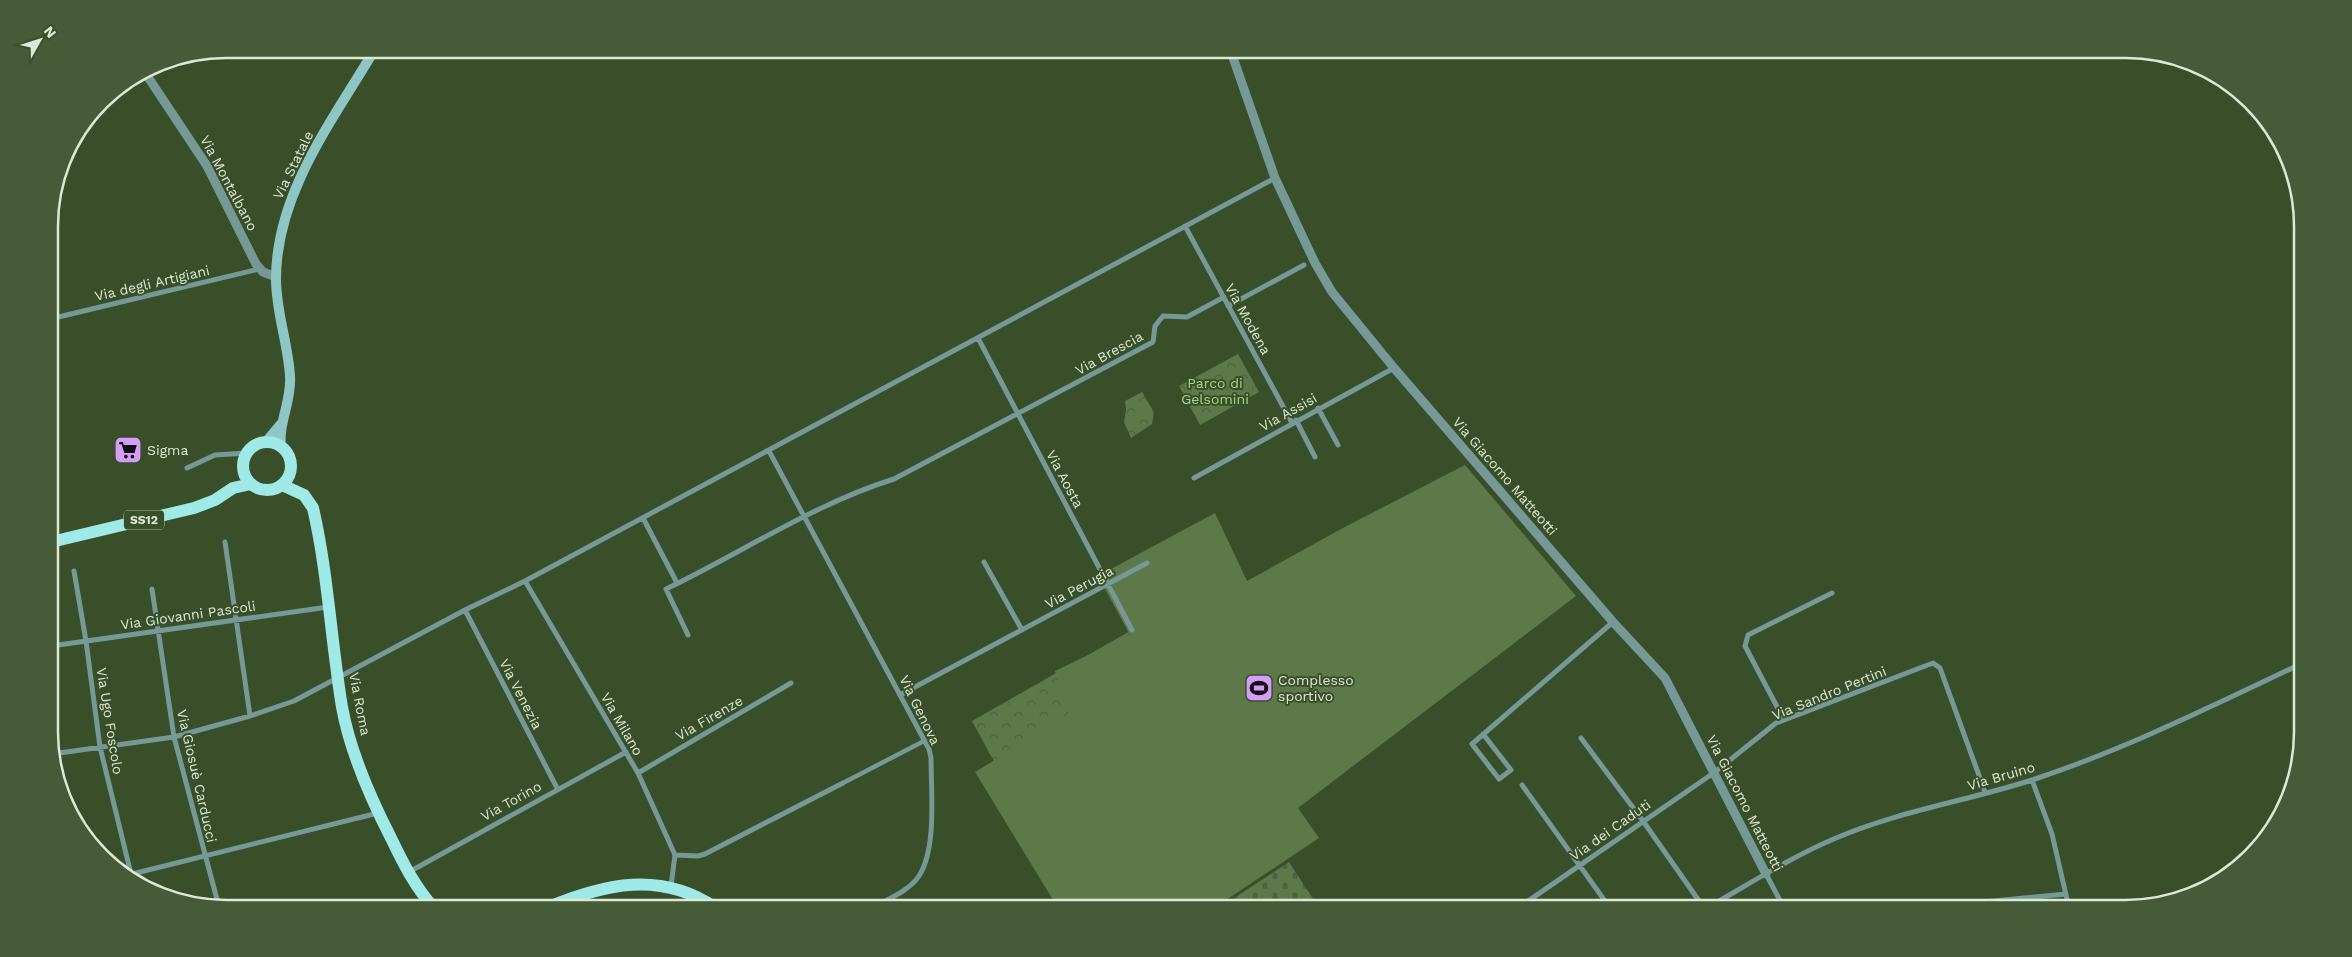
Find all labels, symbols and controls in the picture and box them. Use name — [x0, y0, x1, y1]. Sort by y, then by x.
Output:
north arrow — [15, 15, 65, 65]
text: N — [41, 23, 60, 41]
street label: Via Statale — [270, 128, 316, 202]
street label: Via Montalbano — [197, 133, 261, 233]
street label: Via degli Artigiani — [93, 262, 211, 304]
street label: Via Modena — [1222, 281, 1274, 357]
street label: Via Brescia — [1072, 328, 1146, 378]
park label: Parco di Gelsomini — [1181, 375, 1249, 407]
street label: Via Assisi — [1256, 390, 1320, 434]
street label: Via Giacomo Matteotti — [1449, 414, 1561, 538]
supermarket icon: Sigma — [113, 435, 143, 465]
place label: Sigma — [147, 442, 188, 458]
street label: Via Aosta — [1043, 447, 1087, 511]
road number: SS12 — [124, 510, 164, 530]
street label: Via Perugia — [1042, 562, 1116, 612]
street label: Via Giovanni Pascoli — [119, 598, 257, 632]
street label: Via Venezia — [496, 656, 546, 732]
street label: Via Sandro Pertini — [1770, 663, 1888, 723]
street label: Via Ugo Foscolo — [94, 666, 126, 776]
street label: Via Roma — [346, 671, 374, 737]
place label: Complesso sportivo — [1278, 672, 1354, 704]
street label: Via Genova — [896, 673, 944, 747]
sports icon: Complesso sportivo — [1244, 673, 1274, 703]
street label: Via Milano — [598, 690, 646, 758]
street label: Via Firenze — [672, 692, 746, 744]
street label: Via Giosuè Carducci — [174, 708, 220, 844]
street label: Via Giacomo Matteotti — [1704, 732, 1786, 874]
street label: Via Bruino — [1965, 759, 2037, 793]
street label: Via Torino — [478, 778, 544, 824]
street label: Via dei Caduti — [1566, 796, 1654, 864]

